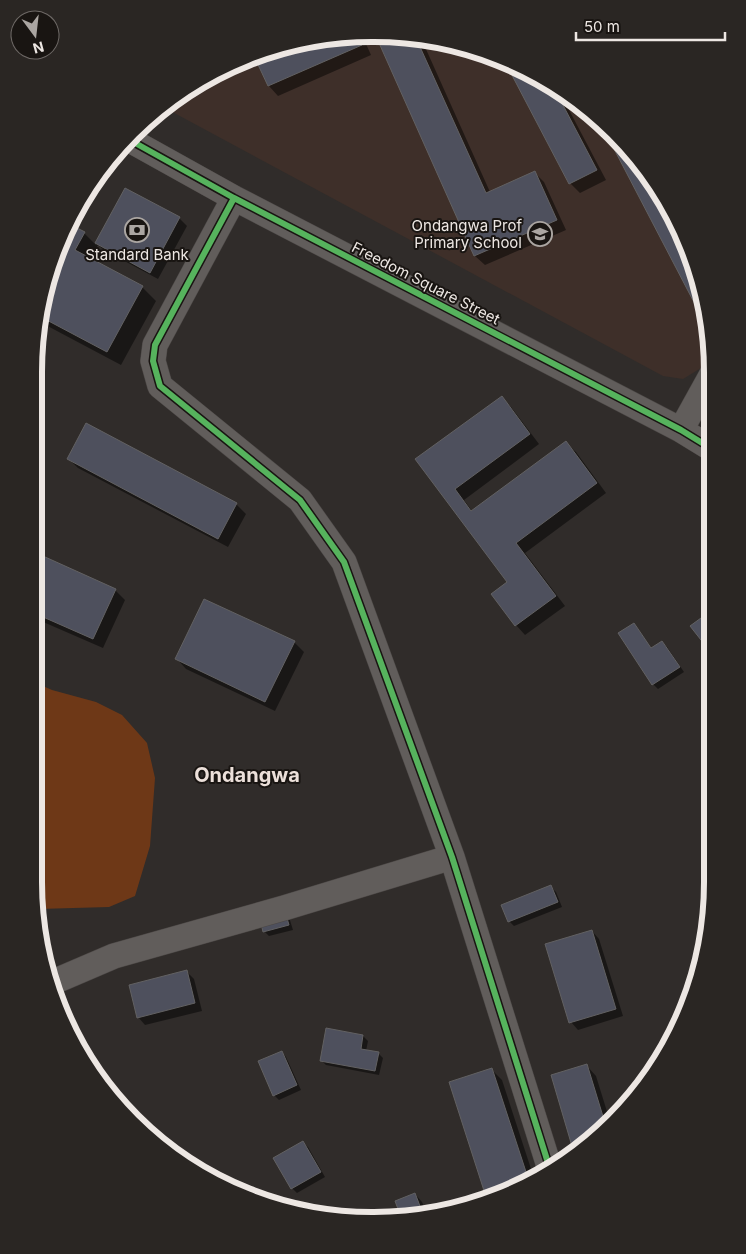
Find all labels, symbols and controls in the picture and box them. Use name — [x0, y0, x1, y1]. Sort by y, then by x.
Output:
north arrow — [10, 10, 60, 60]
scale bar — [576, 10, 725, 42]
text: 50 m — [584, 17, 620, 36]
text: N — [31, 38, 46, 58]
place label: Ondangwa Prof Primary School — [412, 216, 522, 252]
bank icon: Standard Bank — [124, 217, 150, 243]
school or university icon: Ondangwa Prof Primary School — [527, 221, 553, 247]
street label: Freedom Square Street — [349, 237, 503, 329]
place label: Standard Bank — [85, 245, 190, 264]
district label: Ondangwa — [194, 763, 300, 787]

